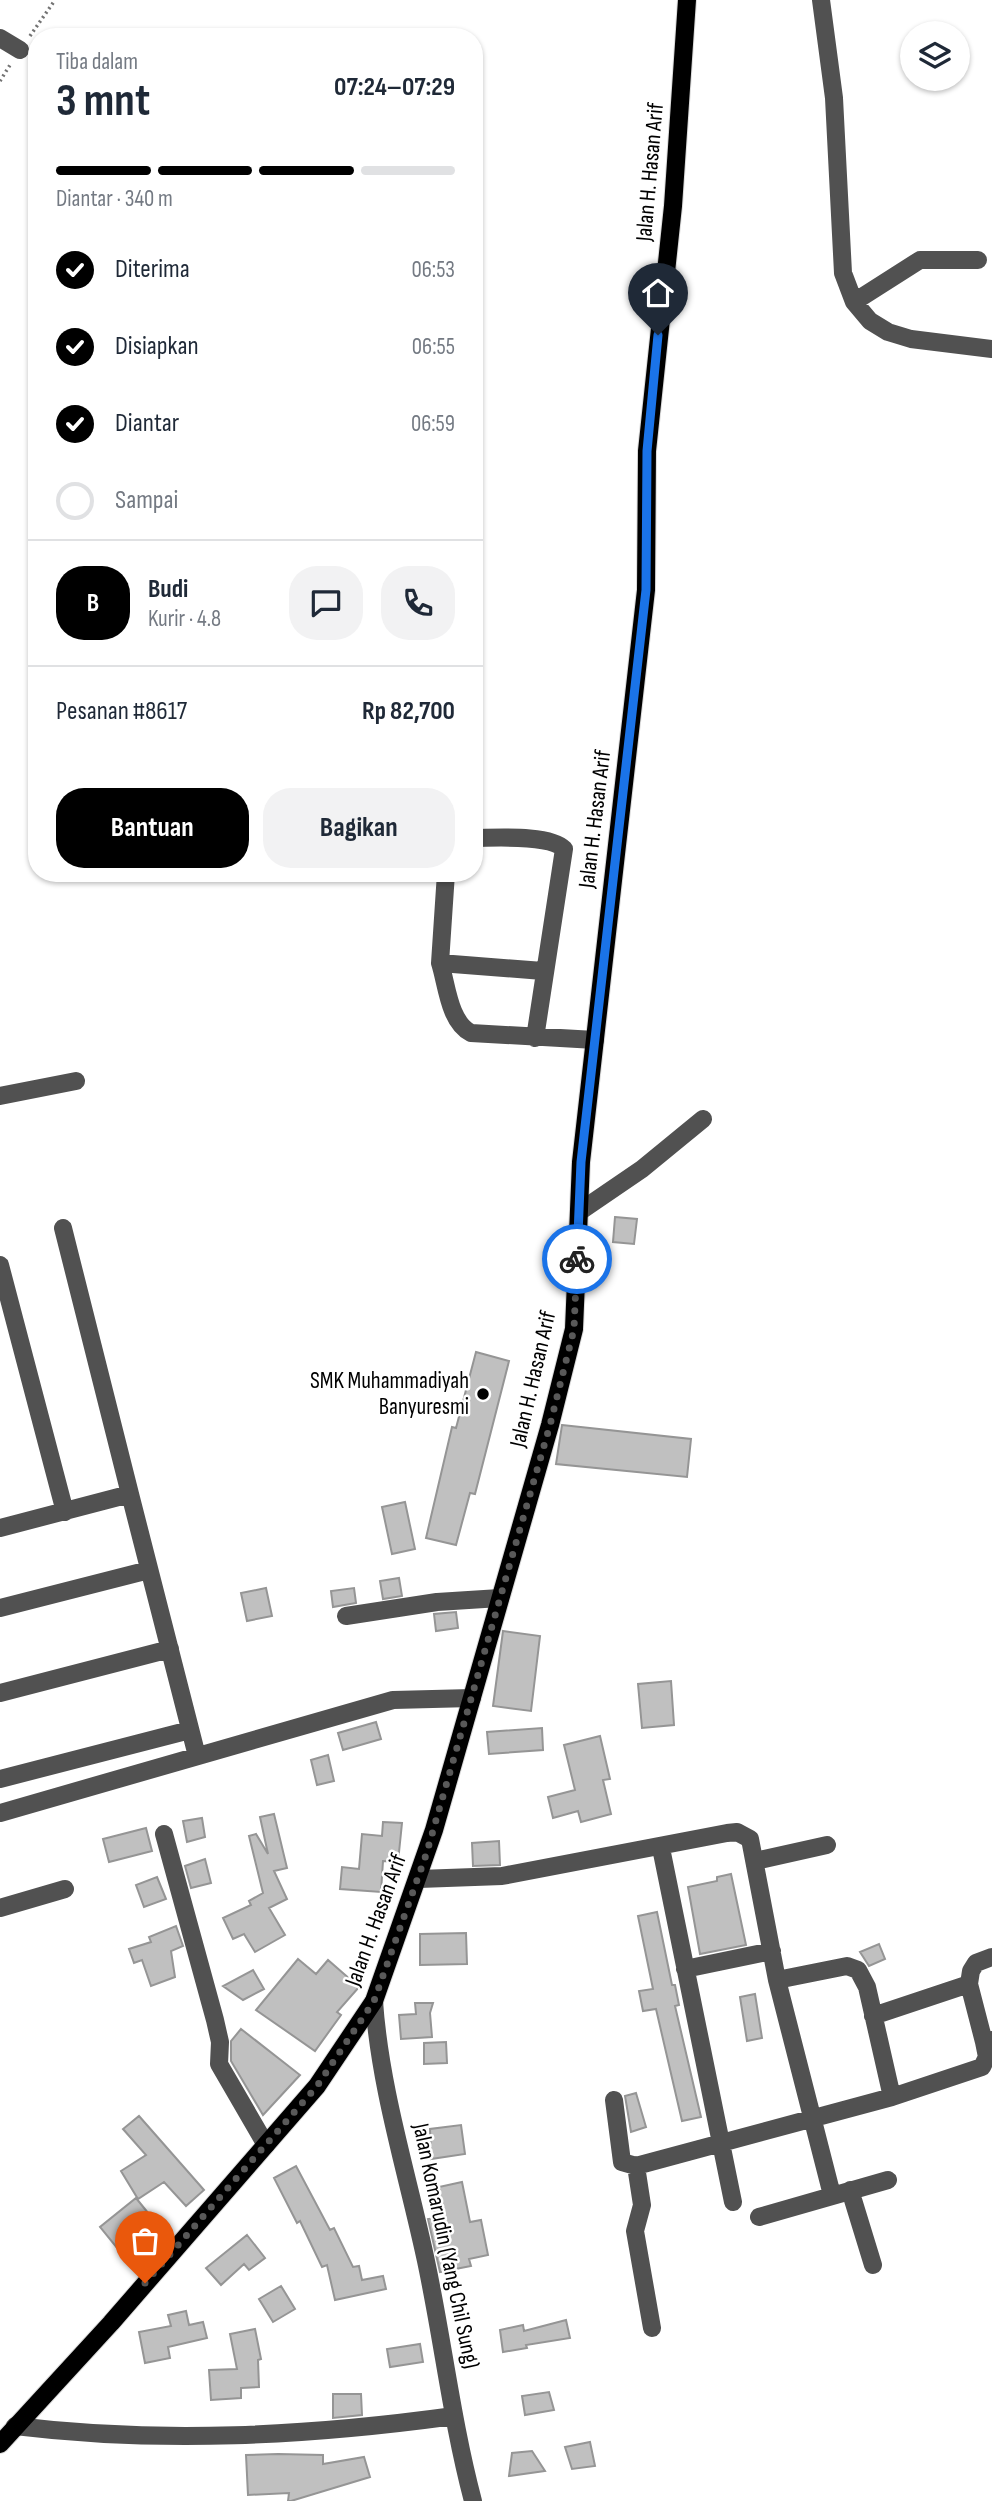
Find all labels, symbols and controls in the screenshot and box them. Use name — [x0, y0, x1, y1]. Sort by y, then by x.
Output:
map controls — [900, 21, 970, 91]
button: layers — [900, 21, 970, 91]
text: Tiba dalam — [56, 48, 138, 76]
text: 07:24–07:29 — [334, 72, 455, 103]
text: 3 mnt — [56, 74, 150, 129]
street label: Jalan H. Hasan Arif — [630, 101, 670, 243]
text: Diantar · 340 m — [56, 185, 173, 213]
icon: check — [56, 251, 94, 289]
text: Diterima — [115, 254, 190, 285]
text: 06:53 — [411, 256, 455, 284]
pin — [628, 263, 688, 335]
icon: home — [639, 274, 677, 312]
icon: check — [56, 328, 94, 366]
text: Disiapkan — [115, 331, 199, 362]
text: 06:55 — [412, 333, 455, 361]
icon: check — [56, 405, 94, 443]
text: Diantar — [115, 408, 179, 439]
text: 06:59 — [411, 410, 455, 438]
text: Sampai — [115, 485, 178, 516]
button: chat — [289, 566, 363, 640]
button: phone — [381, 566, 455, 640]
text: Budi — [148, 574, 188, 605]
text: B — [87, 588, 99, 619]
text: Kurir · 4.8 — [148, 605, 221, 633]
text: Pesanan #8617 — [56, 696, 187, 727]
text: Rp 82,700 — [362, 696, 455, 727]
street label: Jalan H. Hasan Arif — [573, 748, 617, 891]
button: Bantuan — [56, 788, 249, 868]
button: Bagikan — [263, 788, 455, 868]
courier — [542, 1224, 612, 1294]
icon: bike — [558, 1240, 596, 1278]
street label: Jalan H. Hasan Arif — [504, 1308, 562, 1451]
place label: SMK Muhammadiyah Banyuresmi — [310, 1367, 469, 1421]
marker: SMK Muhammadiyah Banyuresmi — [475, 1386, 491, 1402]
street label: Jalan H. Hasan Arif — [339, 1850, 413, 1991]
street label: Jalan Komarudin (Yang Chil Sung) — [406, 2120, 486, 2371]
pin — [115, 2211, 175, 2283]
icon: bag — [126, 2222, 164, 2260]

